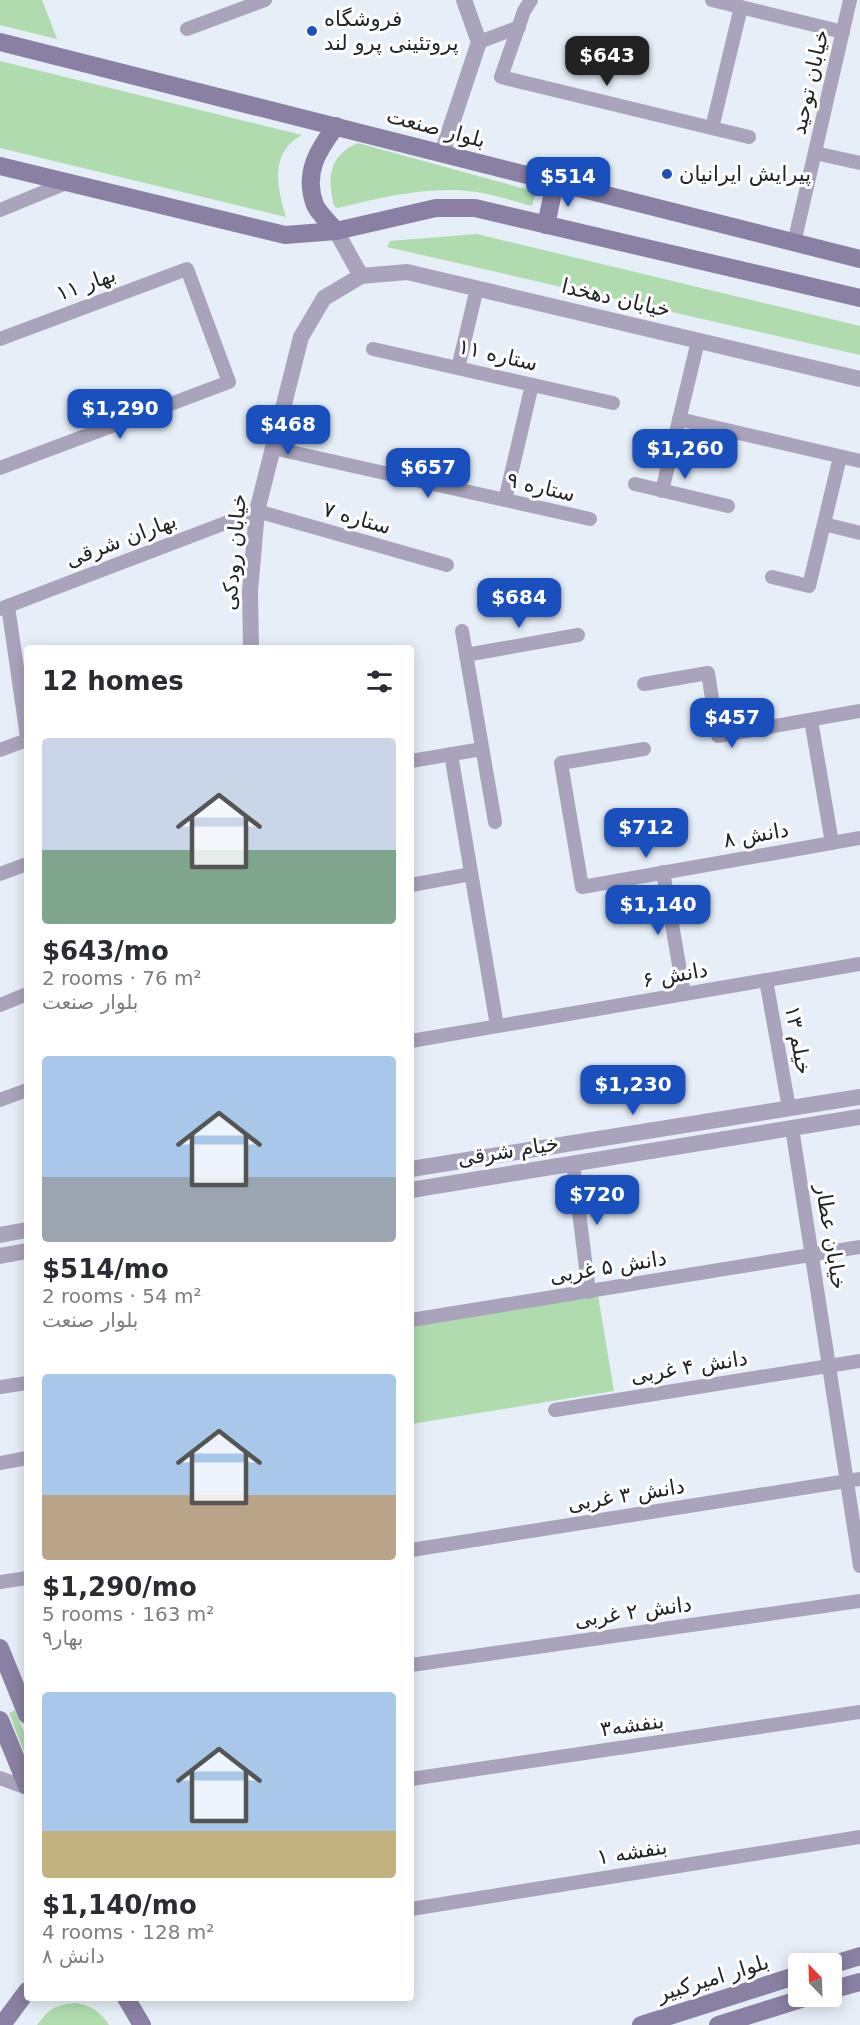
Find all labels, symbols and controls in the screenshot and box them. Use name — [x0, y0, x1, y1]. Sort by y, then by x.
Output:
place label: فروشگاه پروتئینی پرو لند — [324, 7, 459, 55]
marker: فروشگاه پروتئینی پرو لند — [305, 24, 319, 38]
street label: خیابان توحید — [786, 27, 834, 137]
pin: $643 — [571, 36, 643, 87]
text: $643 — [579, 43, 635, 67]
street label: بلوار صنعت — [384, 103, 488, 153]
pin: $514 — [532, 157, 604, 208]
place label: پیرایش ایرانیان — [679, 162, 811, 186]
text: $514 — [540, 164, 596, 188]
marker: پیرایش ایرانیان — [660, 167, 674, 181]
street label: بهار ۱۱ — [53, 262, 119, 306]
street label: خیابان دهخدا — [559, 274, 673, 322]
street label: ستاره ۱۱ — [456, 334, 540, 376]
pin: $1,290 — [71, 389, 169, 440]
text: $1,290 — [81, 396, 159, 420]
pin: $468 — [252, 405, 324, 456]
text: $468 — [260, 412, 316, 436]
pin: $1,260 — [636, 429, 734, 480]
text: $1,260 — [646, 436, 724, 460]
pin: $657 — [392, 448, 464, 499]
text: $657 — [400, 455, 456, 479]
street label: ستاره ۹ — [504, 467, 578, 507]
street label: خیابان رودکی — [217, 493, 251, 611]
street label: ستاره ۷ — [320, 497, 394, 539]
street label: بهاران شرقی — [62, 508, 180, 572]
pin: $684 — [483, 578, 555, 629]
text: $684 — [491, 585, 547, 609]
icon: filters — [363, 665, 396, 698]
text: 12 homes — [42, 666, 184, 696]
pin: $457 — [696, 698, 768, 749]
text: $457 — [704, 705, 760, 729]
icon: home — [165, 777, 273, 885]
pin: $712 — [610, 808, 682, 859]
text: $712 — [618, 815, 674, 839]
street label: دانش ۸ — [722, 817, 790, 853]
pin: $1,140 — [609, 885, 707, 936]
text: $1,140 — [619, 892, 697, 916]
text: $643/mo — [42, 936, 169, 966]
street label: دانش ۶ — [641, 957, 709, 993]
text: 2 rooms · 76 m² — [42, 966, 202, 990]
text: بلوار صنعت — [42, 990, 138, 1014]
street label: خیلم ۱۳ — [779, 1004, 816, 1076]
pin: $1,230 — [584, 1065, 682, 1116]
text: $1,230 — [594, 1072, 672, 1096]
icon: home — [165, 1095, 273, 1203]
street label: خیام شرقی — [456, 1131, 560, 1171]
pin: $720 — [561, 1175, 633, 1226]
text: $720 — [569, 1182, 625, 1206]
street label: خیابان عطار — [811, 1182, 851, 1291]
street label: دانش ۵ غربی — [548, 1246, 668, 1288]
text: $514/mo — [42, 1254, 169, 1284]
text: 2 rooms · 54 m² — [42, 1284, 202, 1308]
text: بلوار صنعت — [42, 1308, 138, 1332]
street label: دانش ۴ غربی — [629, 1346, 749, 1388]
icon: home — [165, 1413, 273, 1521]
street label: دانش ۳ غربی — [566, 1474, 686, 1516]
text: $1,290/mo — [42, 1572, 197, 1602]
street label: دانش ۲ غربی — [573, 1592, 693, 1632]
text: 5 rooms · 163 m² — [42, 1602, 214, 1626]
text: بهار۹ — [42, 1626, 83, 1650]
street label: بنفشه۳ — [599, 1709, 665, 1741]
icon: home — [165, 1731, 273, 1839]
street label: بنفشه ۱ — [595, 1835, 669, 1869]
text: $1,140/mo — [42, 1890, 197, 1920]
text: 4 rooms · 128 m² — [42, 1920, 214, 1944]
text: دانش ۸ — [42, 1944, 105, 1968]
street label: بلوار امیرکبیر — [653, 1950, 772, 2007]
north arrow — [788, 1953, 842, 2007]
map controls — [788, 1953, 842, 2007]

